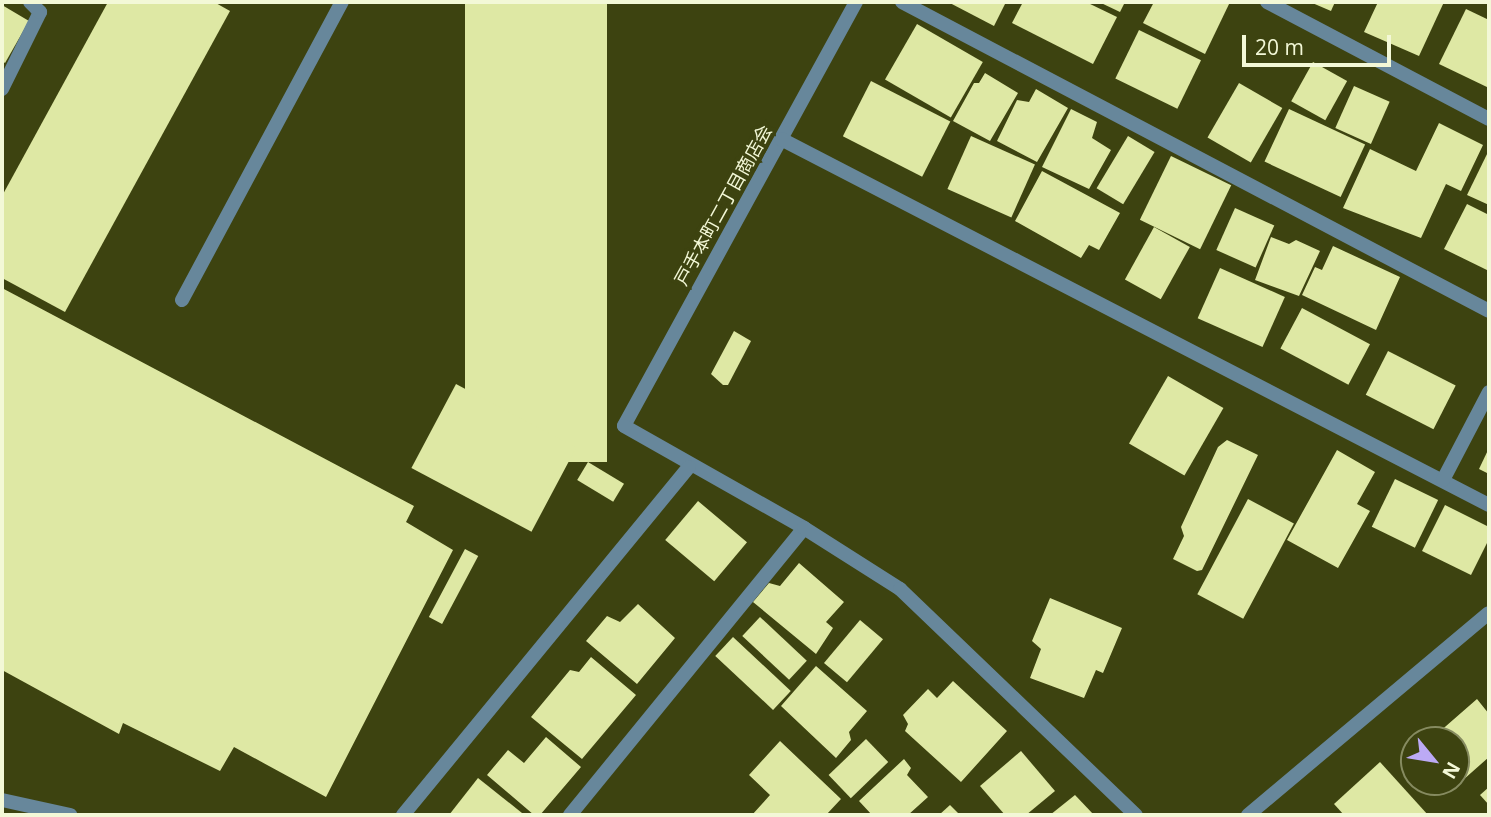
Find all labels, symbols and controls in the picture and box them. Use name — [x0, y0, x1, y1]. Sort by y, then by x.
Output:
scale bar — [1246, 21, 1395, 65]
text: 20 m — [1255, 33, 1304, 61]
street label: 戸手本町二丁目商店会 — [670, 121, 776, 289]
north arrow — [1400, 726, 1470, 796]
text: N — [1436, 757, 1467, 784]

